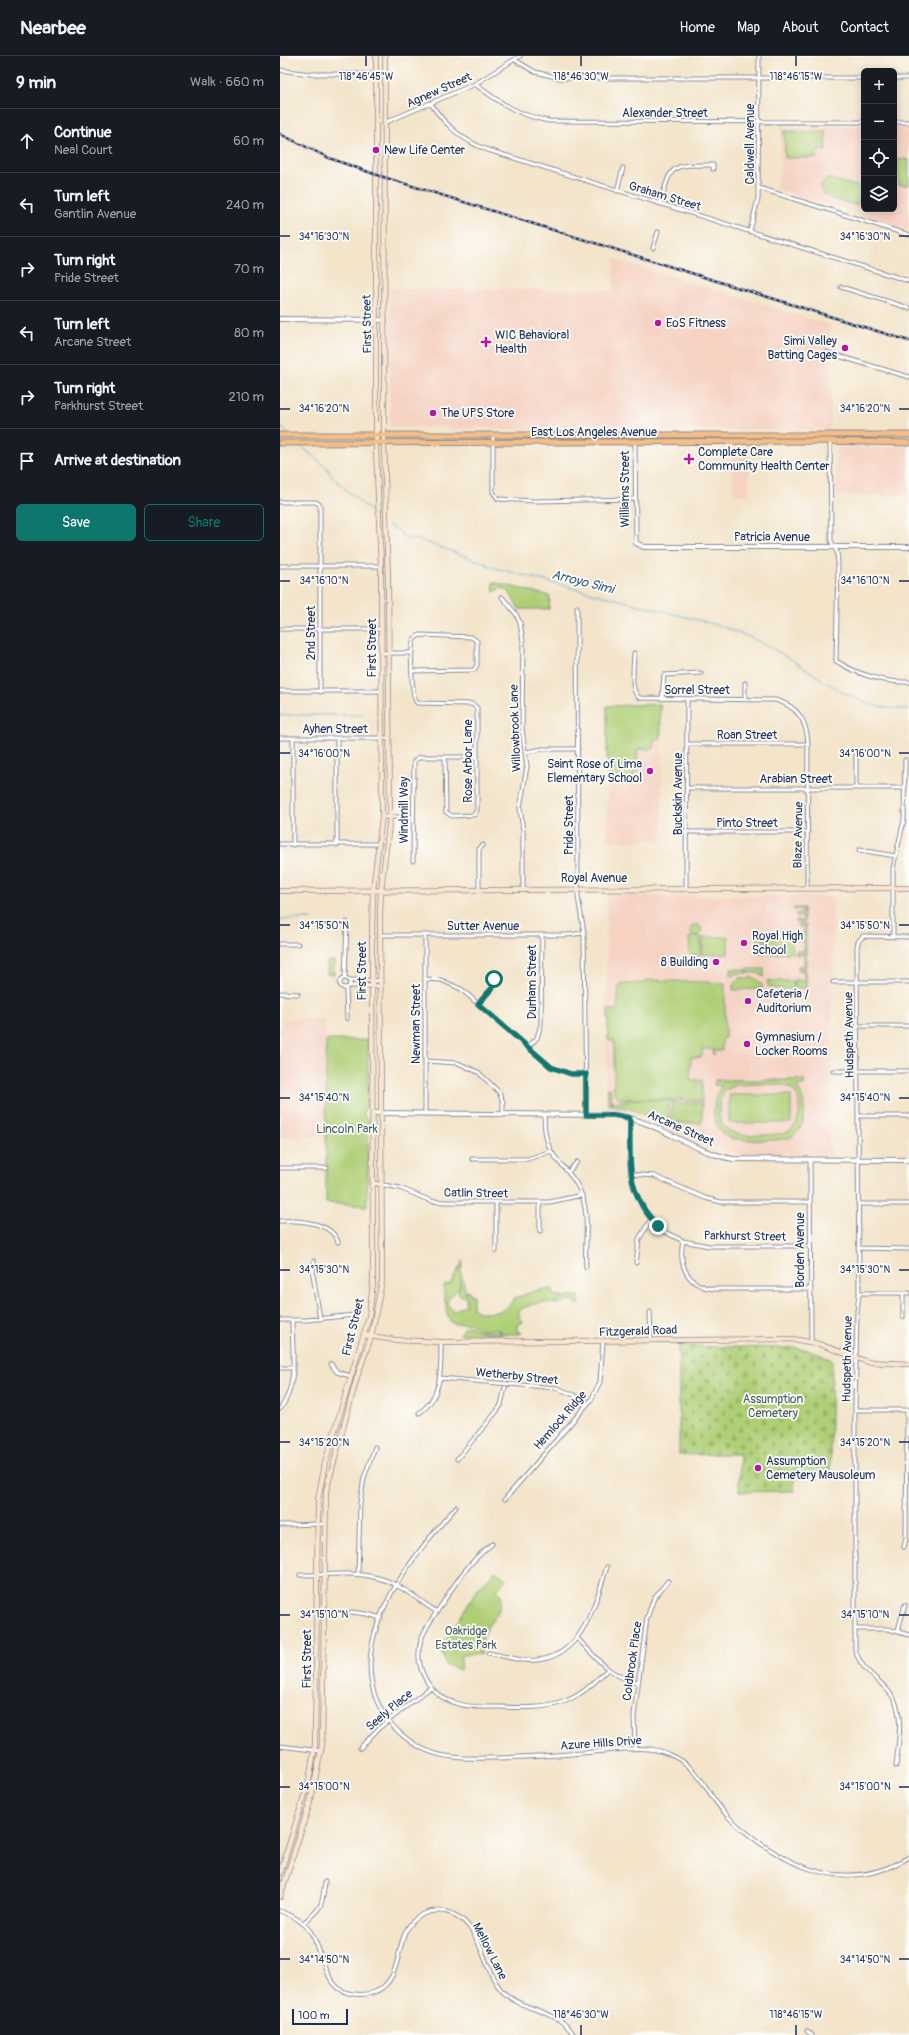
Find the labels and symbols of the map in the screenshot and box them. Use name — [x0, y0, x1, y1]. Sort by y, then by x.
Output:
street label: Agnew Street — [404, 69, 474, 111]
text: 118°46'45"W — [339, 71, 394, 83]
text: 118°46'30"W — [553, 71, 609, 83]
text: 118°46'15"W — [770, 71, 823, 83]
street label: Caldwell Avenue — [743, 103, 758, 184]
street label: Alexander Street — [622, 106, 708, 121]
place label: New Life Center — [384, 143, 466, 158]
marker: New Life Center — [371, 145, 381, 155]
street label: Graham Street — [627, 178, 703, 215]
text: 34°16'30"N — [299, 231, 350, 243]
text: 34°16'30"N — [840, 231, 891, 243]
street label: First Street — [359, 294, 376, 354]
place label: EoS Fitness — [666, 316, 727, 331]
marker: EoS Fitness — [653, 318, 663, 328]
place label: WIC Behavioral Health — [495, 328, 569, 357]
place label: Simi Valley Batting Cages — [768, 334, 838, 363]
marker: WIC Behavioral Health — [480, 336, 492, 348]
marker: Simi Valley Batting Cages — [840, 343, 850, 353]
text: 34°16'20"N — [299, 403, 350, 415]
text: 34°16'20"N — [840, 403, 891, 415]
place label: The UPS Store — [441, 406, 514, 421]
marker: The UPS Store — [428, 408, 438, 418]
street label: East Los Angeles Avenue — [531, 425, 657, 440]
place label: Complete Care Community Health Center — [698, 445, 830, 474]
street label: Williams Street — [618, 450, 633, 527]
marker: Complete Care Community Health Center — [683, 453, 695, 465]
street label: Patricia Avenue — [734, 530, 810, 545]
water label: Arroyo Simi — [550, 567, 618, 598]
text: 34°16'10"N — [299, 575, 349, 587]
text: 34°16'10"N — [840, 575, 890, 587]
street label: 2nd Street — [304, 606, 319, 660]
street label: First Street — [365, 618, 380, 678]
street label: Sorrel Street — [664, 683, 730, 698]
street label: Willowbrook Lane — [506, 684, 525, 772]
street label: Rose Arbor Lane — [461, 719, 476, 803]
street label: Ayhen Street — [302, 722, 368, 737]
street label: Roan Street — [717, 728, 777, 743]
text: 34°16'00"N — [298, 748, 350, 760]
text: 34°16'00"N — [839, 748, 891, 760]
street label: Buckskin Avenue — [671, 753, 686, 835]
place label: Saint Rose of Lima Elementary School — [547, 757, 642, 786]
marker: Saint Rose of Lima Elementary School — [645, 766, 655, 776]
street label: Arabian Street — [760, 772, 833, 787]
street label: Windmill Way — [397, 777, 412, 844]
street label: Pride Street — [562, 795, 577, 855]
street label: Blaze Avenue — [790, 801, 807, 869]
street label: Pinto Street — [716, 816, 778, 831]
street label: Royal Avenue — [561, 871, 627, 886]
street label: Sutter Avenue — [447, 919, 519, 934]
text: 34°15'50"N — [299, 920, 349, 932]
text: 34°15'50"N — [840, 920, 890, 932]
place label: Royal High School — [752, 929, 803, 958]
marker: Royal High School — [739, 938, 749, 948]
street label: First Street — [355, 941, 370, 1001]
street label: Durham Street — [525, 945, 540, 1019]
place label: 8 Building — [661, 955, 708, 970]
marker: 8 Building — [711, 957, 721, 967]
route start — [485, 970, 503, 988]
street label: Newman Street — [409, 984, 424, 1064]
place label: Cafeteria / Auditorium — [756, 987, 812, 1016]
street label: Hudspeth Avenue — [841, 992, 858, 1078]
marker: Cafeteria / Auditorium — [743, 996, 753, 1006]
place label: Gymnasium / Locker Rooms — [755, 1030, 828, 1059]
marker: Gymnasium / Locker Rooms — [742, 1039, 752, 1049]
text: 34°15'40"N — [299, 1092, 349, 1104]
text: 34°15'40"N — [840, 1092, 890, 1104]
street label: Arcane Street — [645, 1107, 717, 1150]
park label: Lincoln Park — [316, 1122, 378, 1137]
street label: Catlin Street — [444, 1185, 508, 1202]
street label: Borden Avenue — [793, 1212, 808, 1288]
route end — [649, 1217, 667, 1235]
street label: Parkhurst Street — [704, 1228, 786, 1245]
text: 34°15'30"N — [299, 1264, 349, 1276]
text: 34°15'30"N — [840, 1264, 890, 1276]
street label: First Street — [339, 1297, 368, 1358]
street label: Hudspeth Avenue — [839, 1316, 856, 1402]
street label: Fitzgerald Road — [599, 1323, 678, 1340]
street label: Wetherby Street — [475, 1365, 559, 1388]
street label: Hemlock Ridge — [531, 1388, 590, 1453]
park label: Assumption Cemetery — [743, 1392, 803, 1421]
text: 34°15'20"N — [299, 1437, 349, 1449]
text: 34°15'20"N — [840, 1437, 890, 1449]
place label: Assumption Cemetery Mausoleum — [766, 1454, 876, 1483]
marker: Assumption Cemetery Mausoleum — [753, 1463, 763, 1473]
text: 34°15'10"N — [300, 1609, 349, 1621]
text: 34°15'10"N — [841, 1609, 890, 1621]
street label: Coldbrook Place — [619, 1620, 646, 1702]
park label: Oakridge Estates Park — [435, 1624, 497, 1653]
street label: First Street — [300, 1629, 315, 1689]
street label: Seely Place — [363, 1686, 416, 1734]
street label: Azure Hills Drive — [560, 1733, 642, 1754]
text: 34°15'00"N — [298, 1781, 350, 1793]
text: 34°15'00"N — [839, 1781, 891, 1793]
street label: Mellow Lane — [469, 1920, 510, 1982]
text: 34°14'50"N — [299, 1954, 349, 1966]
text: 34°14'50"N — [840, 1954, 890, 1966]
scale bar — [292, 2007, 348, 2026]
text: 118°46'30"W — [553, 2009, 609, 2021]
text: 118°46'15"W — [770, 2009, 823, 2021]

